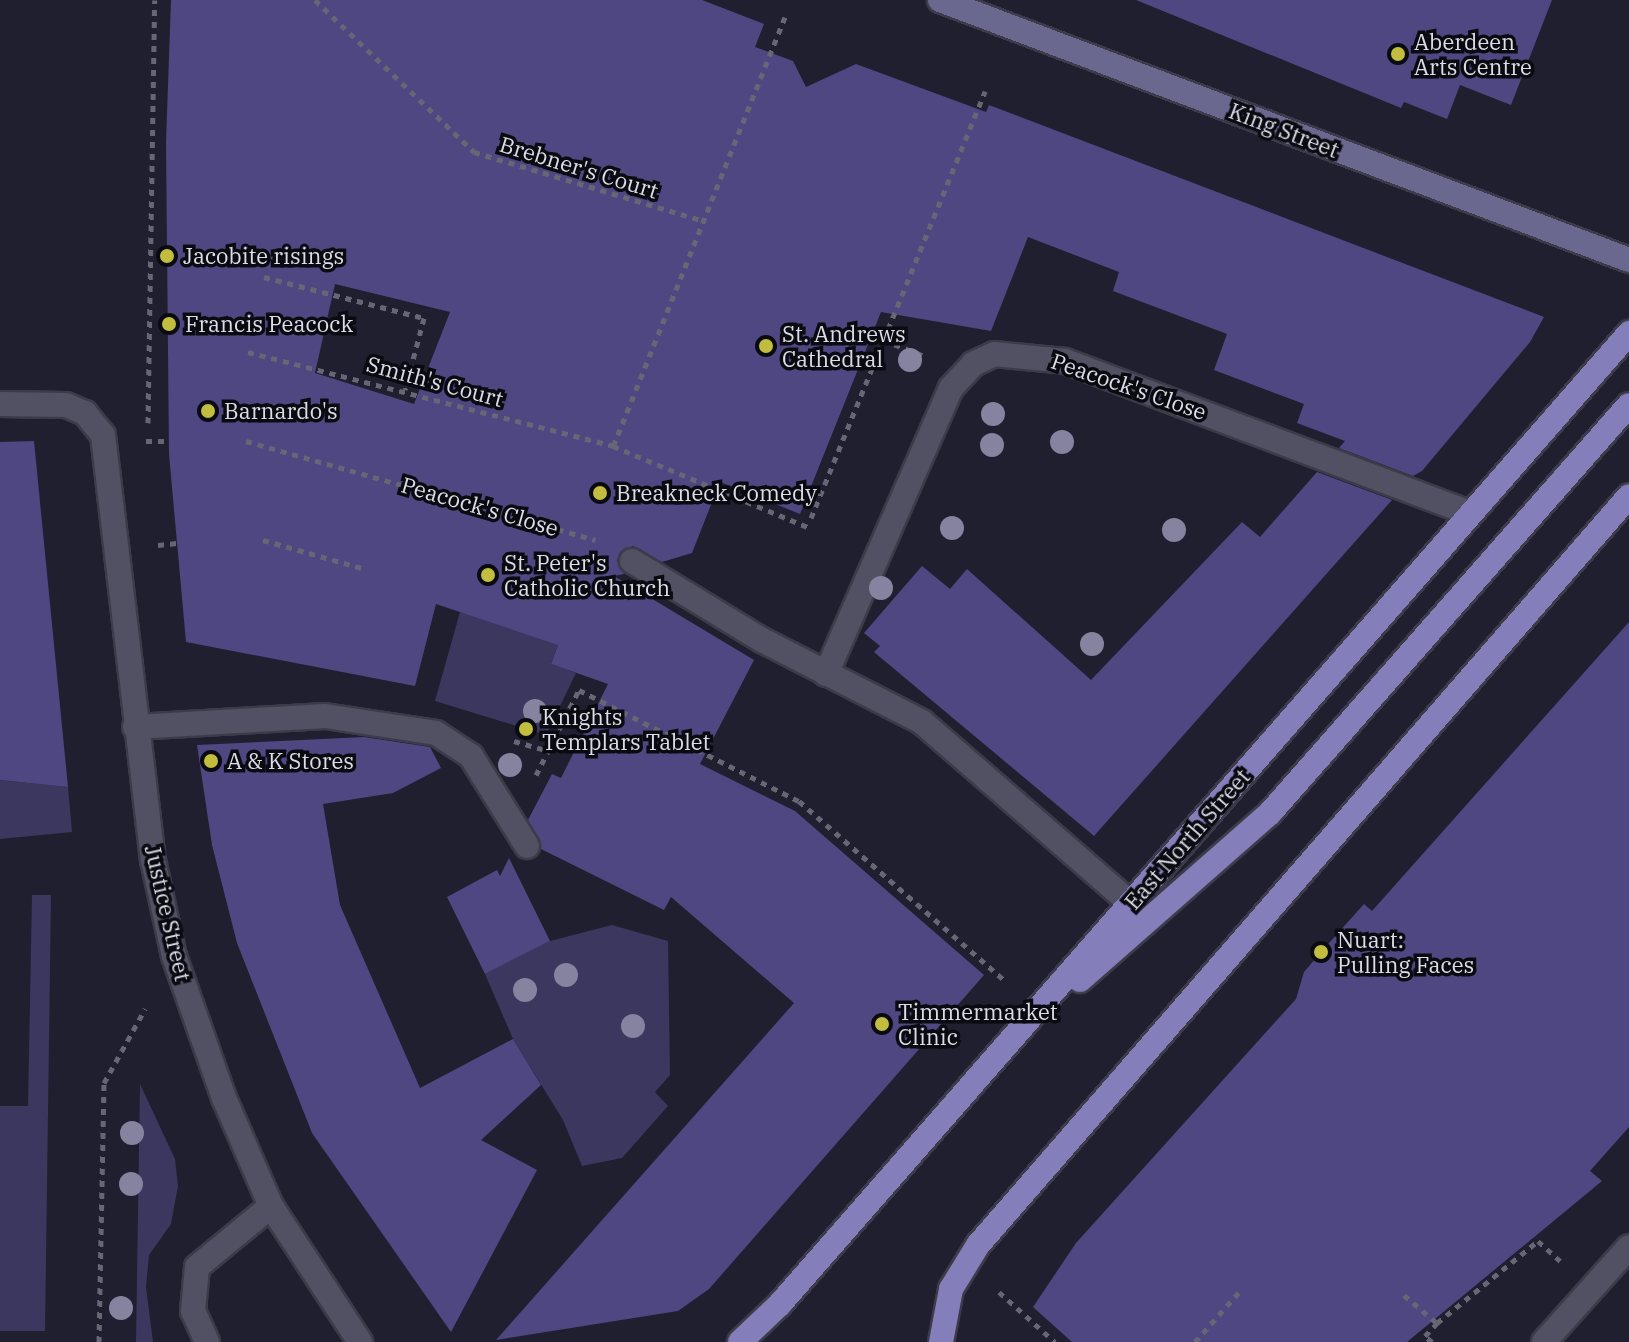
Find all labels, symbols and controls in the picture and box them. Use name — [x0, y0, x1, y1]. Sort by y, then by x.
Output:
place label: Aberdeen Arts Centre — [1414, 28, 1532, 80]
marker: Aberdeen Arts Centre — [1389, 45, 1407, 63]
street label: King Street — [1225, 97, 1343, 163]
street label: Brebner's Court — [497, 130, 661, 204]
place label: Jacobite risings — [183, 243, 344, 269]
marker: Jacobite risings — [158, 247, 176, 265]
place label: Francis Peacock — [185, 311, 353, 337]
marker: Francis Peacock — [160, 315, 178, 333]
place label: St. Andrews Cathedral — [782, 320, 906, 372]
marker: St. Andrews Cathedral — [757, 337, 775, 355]
street label: Peacock's Close — [1048, 347, 1210, 425]
street label: Smith's Court — [364, 350, 506, 412]
place label: Barnardo's — [224, 398, 338, 424]
marker: Barnardo's — [199, 402, 217, 420]
street label: Peacock's Close — [398, 471, 562, 541]
place label: Breakneck Comedy — [616, 480, 817, 506]
marker: Breakneck Comedy — [591, 484, 609, 502]
place label: St. Peter's Catholic Church — [504, 549, 670, 600]
marker: St. Peter's Catholic Church — [479, 566, 497, 584]
place label: Knights Templars Tablet — [542, 703, 710, 754]
marker: Knights Templars Tablet — [517, 720, 535, 738]
place label: A & K Stores — [227, 748, 354, 774]
marker: A & K Stores — [202, 752, 220, 770]
street label: East North Street — [1119, 763, 1255, 915]
street label: Justice Street — [140, 842, 196, 984]
place label: Nuart: Pulling Faces — [1337, 926, 1474, 978]
marker: Nuart: Pulling Faces — [1312, 943, 1330, 961]
place label: Timmermarket Clinic — [898, 998, 1058, 1050]
marker: Timmermarket Clinic — [873, 1015, 891, 1033]

